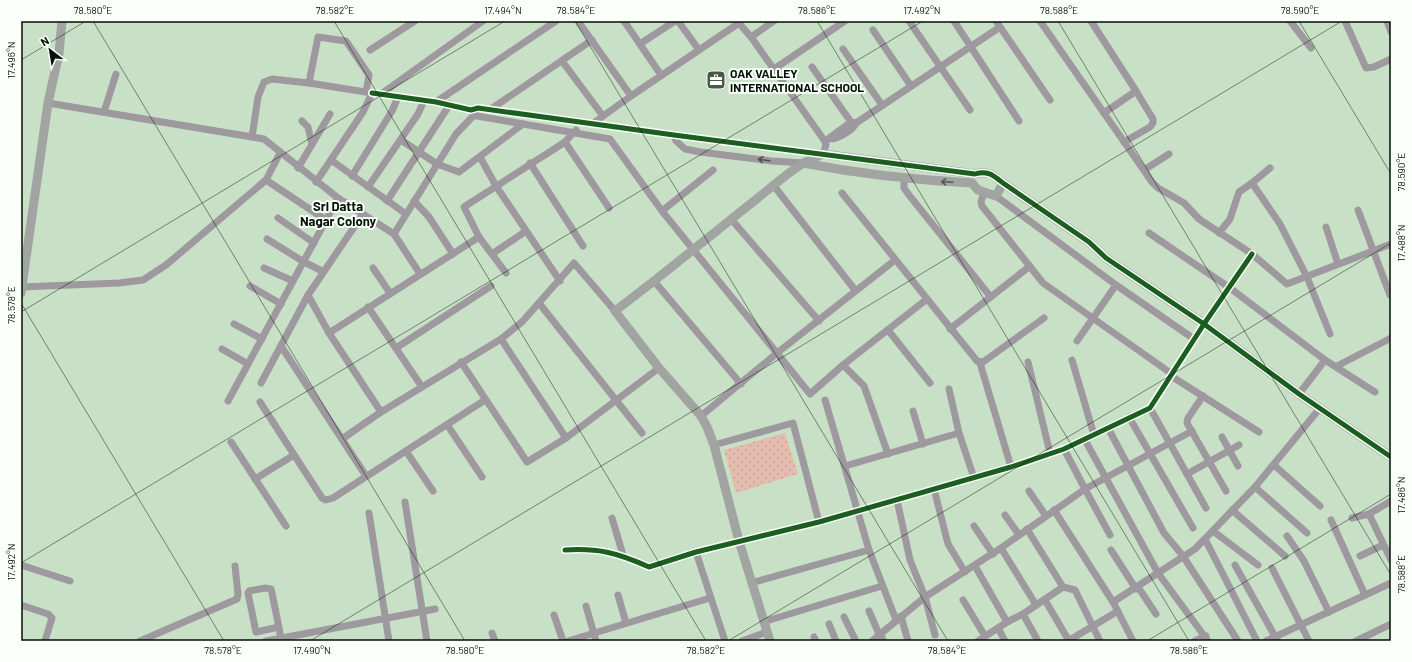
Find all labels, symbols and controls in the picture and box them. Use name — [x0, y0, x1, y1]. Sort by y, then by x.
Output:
text: 78.580°E — [74, 4, 112, 16]
text: 78.582°E — [316, 4, 354, 16]
text: 17.494°N — [484, 4, 522, 16]
text: 78.584°E — [557, 4, 595, 16]
text: 78.586°E — [798, 4, 836, 16]
text: 17.492°N — [903, 4, 941, 16]
text: 78.588°E — [1040, 4, 1078, 16]
text: 78.590°E — [1281, 4, 1319, 16]
north arrow — [30, 30, 70, 70]
text: N — [38, 34, 51, 48]
text: 17.496°N — [5, 42, 17, 79]
place label: OAK VALLEY INTERNATIONAL SCHOOL — [730, 66, 864, 94]
office icon: OAK VALLEY INTERNATIONAL SCHOOL — [705, 69, 727, 91]
text: 78.590°E — [1395, 153, 1407, 191]
one-way arrow — [758, 156, 771, 164]
one-way arrow — [941, 178, 954, 185]
district label: Sri Datta Nagar Colony — [300, 198, 376, 229]
text: 17.488°N — [1395, 224, 1407, 262]
text: 78.578°E — [5, 286, 17, 324]
text: 17.486°N — [1395, 477, 1407, 514]
text: 17.492°N — [5, 543, 17, 581]
text: 78.588°E — [1395, 555, 1407, 593]
text: 78.578°E — [204, 644, 242, 656]
text: 17.490°N — [293, 644, 331, 656]
text: 78.580°E — [446, 644, 484, 656]
text: 78.582°E — [687, 644, 725, 656]
text: 78.584°E — [928, 644, 966, 656]
text: 78.586°E — [1170, 644, 1208, 656]

